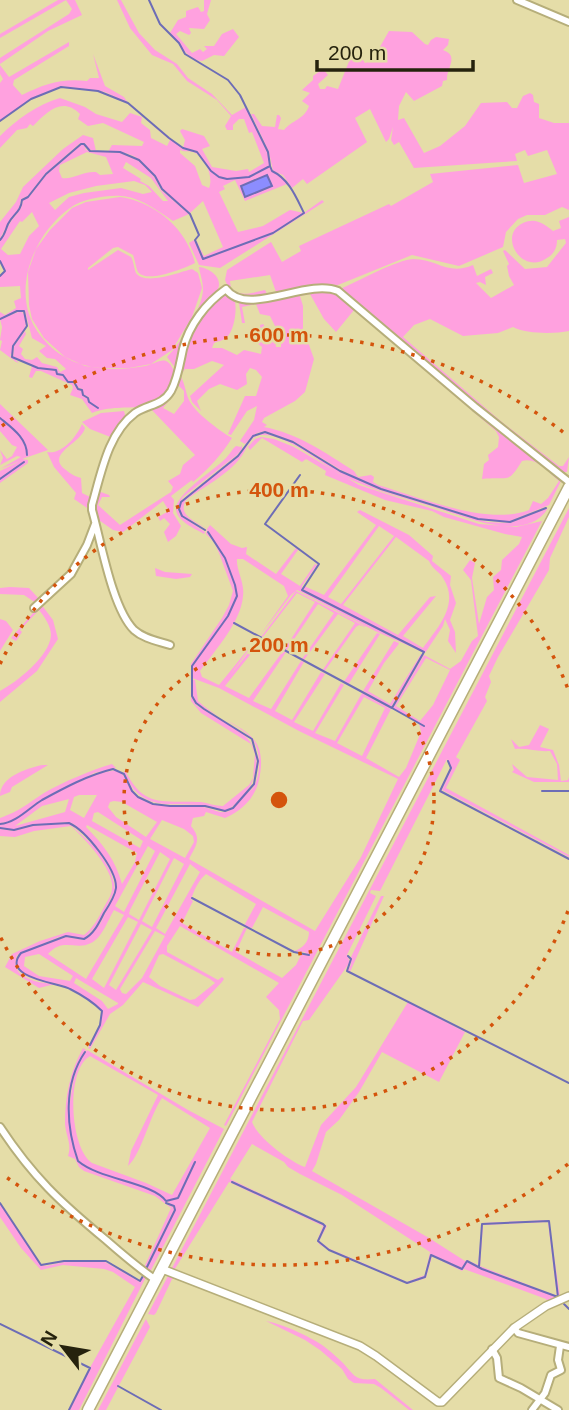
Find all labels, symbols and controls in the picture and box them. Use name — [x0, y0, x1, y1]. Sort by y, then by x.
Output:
scale bar — [317, 28, 473, 72]
text: 200 m — [328, 41, 386, 64]
text: 600 m — [249, 323, 309, 346]
text: 400 m — [249, 478, 309, 501]
text: 200 m — [249, 633, 309, 656]
centre of rings — [267, 788, 291, 812]
north arrow — [28, 1312, 98, 1382]
text: N — [36, 1327, 61, 1350]

